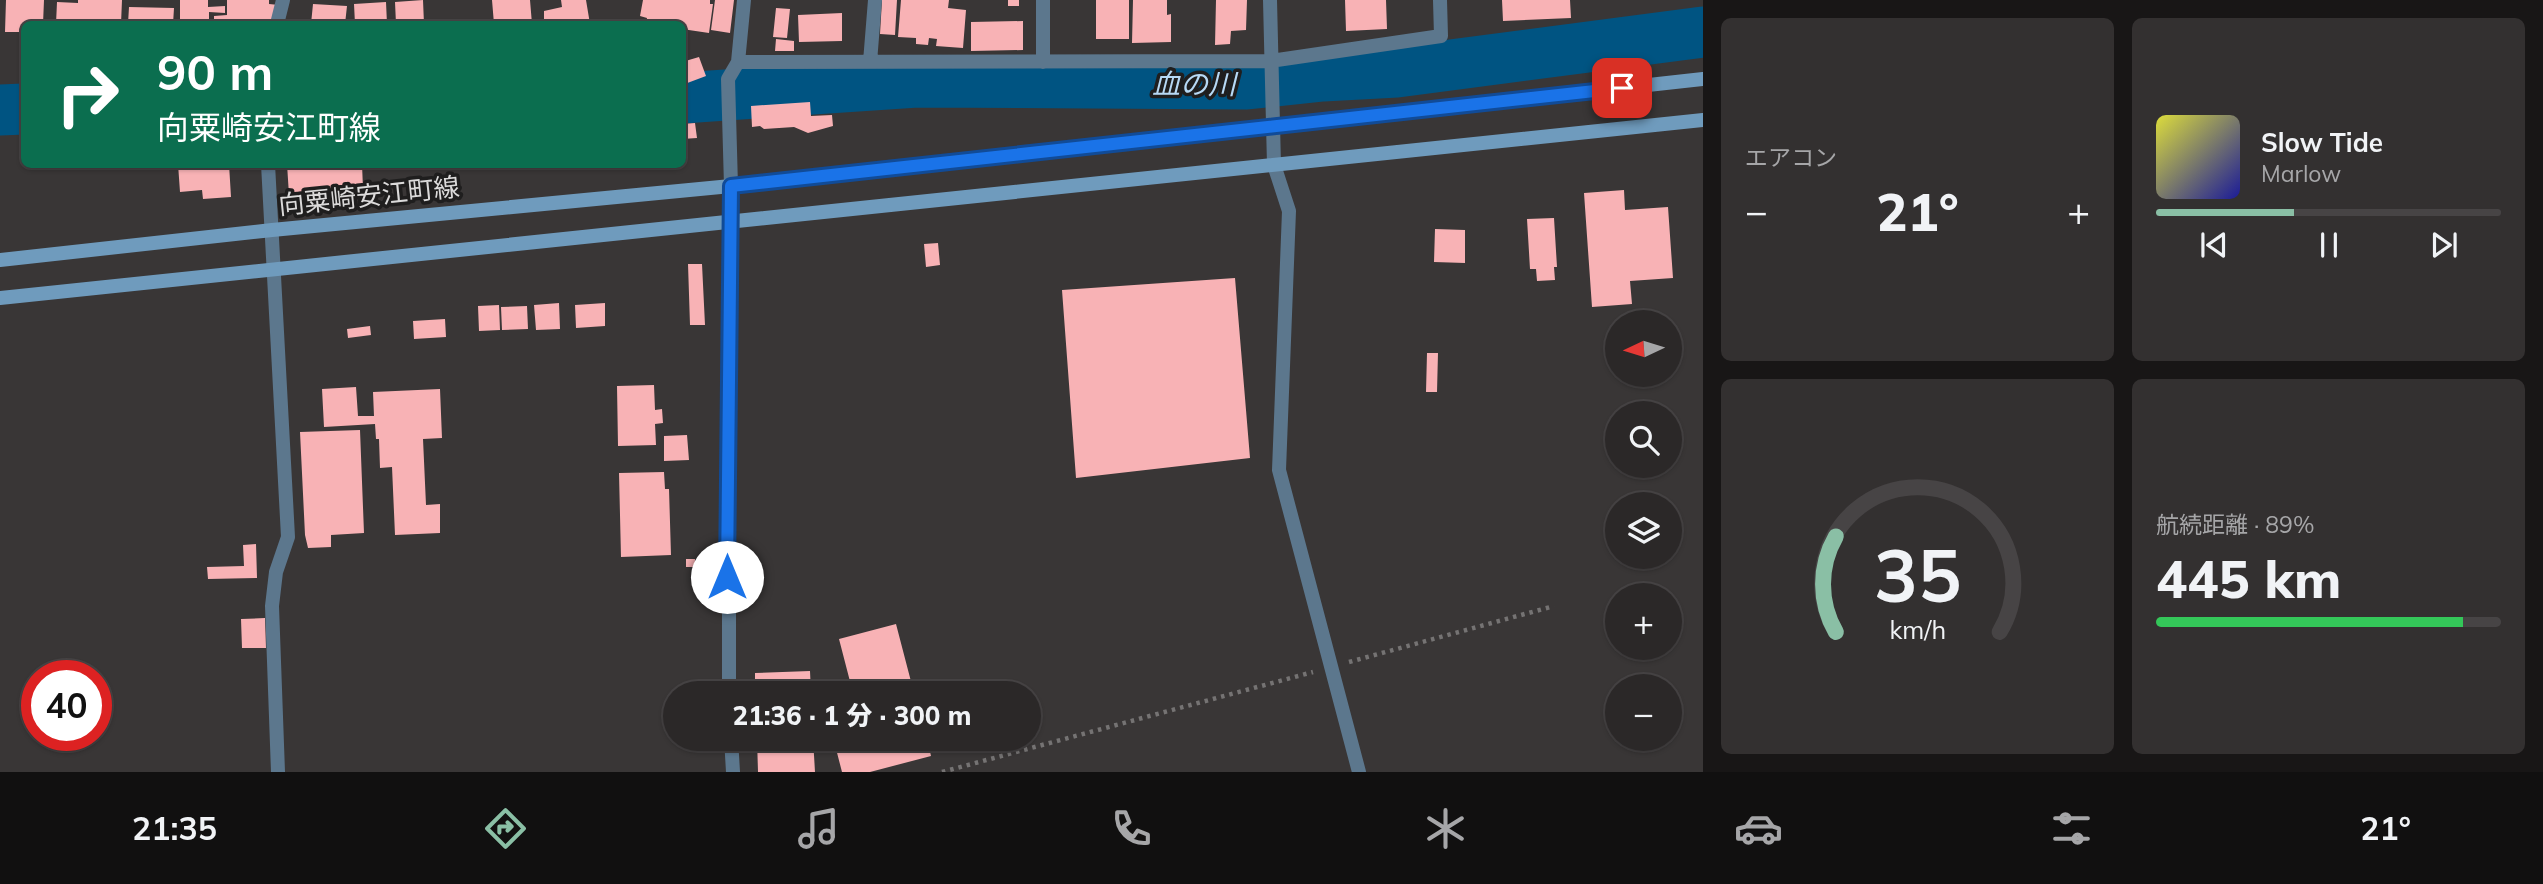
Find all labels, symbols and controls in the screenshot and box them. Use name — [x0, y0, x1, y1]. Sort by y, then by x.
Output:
text: 90 m — [157, 41, 273, 102]
icon: right — [42, 49, 133, 140]
pin — [1592, 58, 1652, 118]
water label: 血の川 — [1152, 66, 1239, 101]
icon: arrive — [1603, 69, 1641, 107]
text: 向粟崎安江町線 — [157, 107, 381, 147]
text: Slow Tide — [2261, 126, 2383, 159]
text: エアコン — [1745, 143, 1837, 172]
text: Marlow — [2261, 159, 2341, 188]
street label: 向粟崎安江町線 — [277, 170, 461, 221]
text: 21° — [1876, 179, 1959, 244]
text: − — [1745, 187, 1768, 235]
text: + — [2067, 187, 2090, 235]
icon: previous — [2195, 226, 2233, 264]
icon: pause — [2310, 226, 2348, 264]
icon: next — [2425, 226, 2463, 264]
north arrow — [1605, 310, 1682, 387]
map controls — [1605, 310, 1682, 751]
button: search — [1605, 401, 1682, 478]
button: layers — [1605, 492, 1682, 569]
text: 航続距離 · 89% — [2156, 510, 2314, 539]
text: 35 — [1874, 530, 1961, 621]
position arrow — [690, 540, 764, 614]
text: 445 km — [2156, 546, 2341, 611]
button: + — [1605, 583, 1682, 660]
text: km/h — [1889, 614, 1946, 645]
speed limit sign: 40 — [21, 660, 112, 751]
button: − — [1605, 674, 1682, 751]
text: 21:36 · 1 分 · 300 m — [733, 699, 971, 732]
icon: directions — [481, 804, 530, 853]
icon: music — [794, 804, 843, 853]
icon: phone — [1107, 804, 1156, 853]
icon: climate — [1421, 804, 1470, 853]
icon: car — [1734, 804, 1783, 853]
icon: filters — [2047, 804, 2096, 853]
text: 21:35 — [132, 808, 217, 848]
text: 21° — [2360, 808, 2411, 848]

